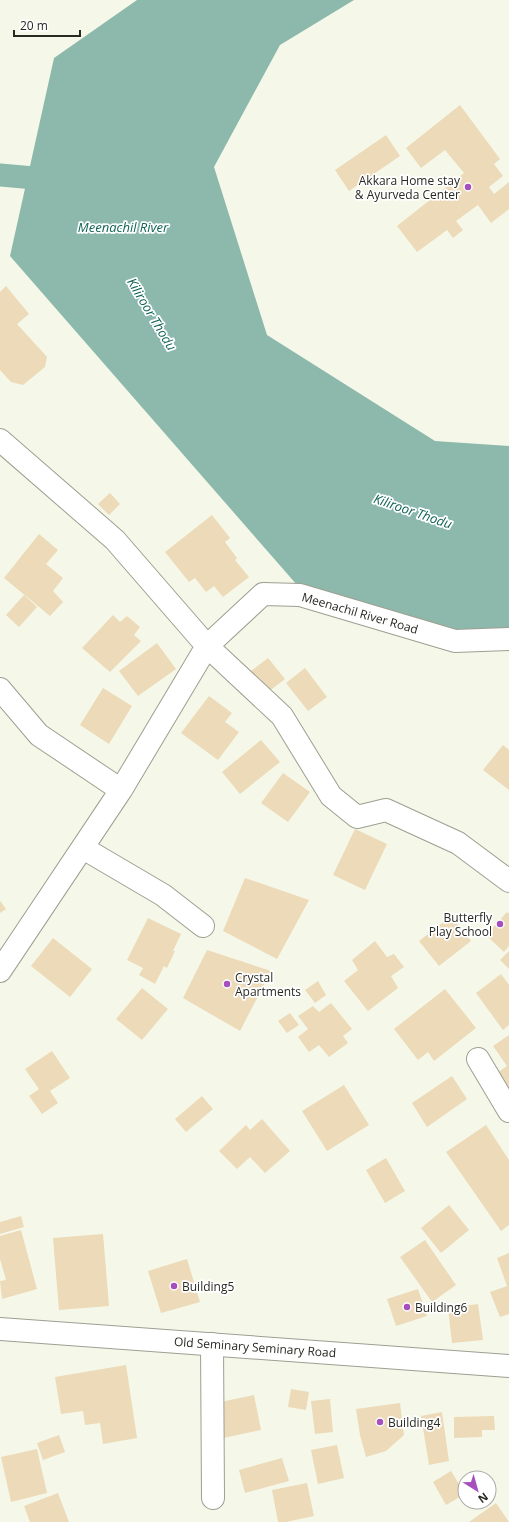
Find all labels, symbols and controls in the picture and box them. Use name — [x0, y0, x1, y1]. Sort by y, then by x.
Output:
scale bar — [14, 12, 80, 38]
text: 20 m — [20, 17, 48, 34]
place label: Akkara Home stay & Ayurveda Center — [355, 172, 461, 203]
marker: Akkara Home stay & Ayurveda Center — [463, 182, 473, 192]
water label: Meenachil River — [78, 218, 169, 236]
water label: Kiliroor Thodu — [123, 274, 181, 354]
water label: Kiliroor Thodu — [371, 489, 455, 533]
street label: Meenachil River Road — [300, 588, 420, 638]
place label: Butterfly Play School — [429, 909, 493, 940]
marker: Butterfly Play School — [495, 919, 505, 929]
place label: Crystal Apartments — [235, 969, 301, 1000]
marker: Crystal Apartments — [222, 979, 232, 989]
place label: Building5 — [182, 1278, 234, 1295]
marker: Building5 — [169, 1281, 179, 1291]
place label: Building6 — [415, 1299, 467, 1316]
marker: Building6 — [402, 1302, 412, 1312]
street label: Old Seminary Seminary Road — [173, 1333, 337, 1361]
place label: Building4 — [388, 1414, 440, 1431]
marker: Building4 — [375, 1417, 385, 1427]
north arrow — [457, 1470, 497, 1510]
text: N — [475, 1490, 491, 1507]

